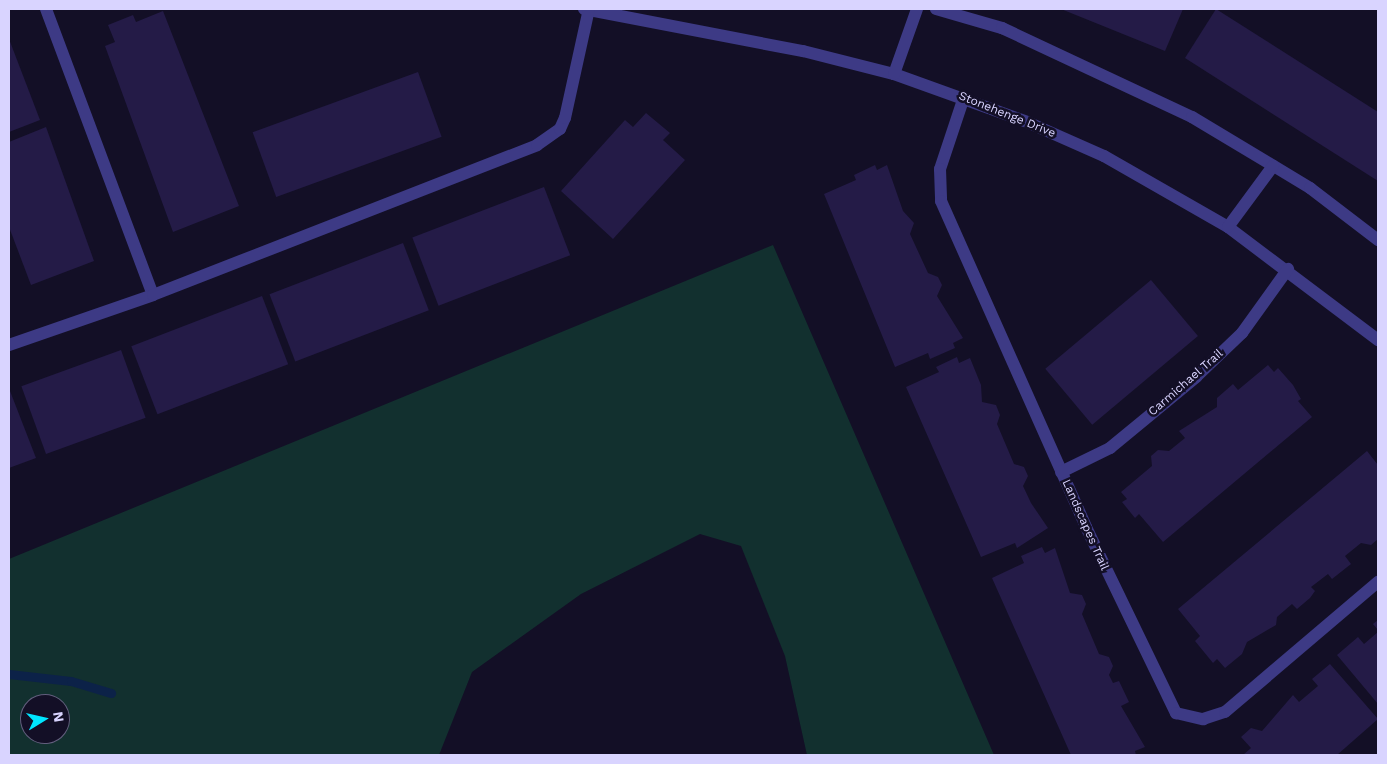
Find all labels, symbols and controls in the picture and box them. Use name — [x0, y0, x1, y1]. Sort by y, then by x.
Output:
street label: Stonehenge Drive — [956, 89, 1058, 141]
street label: Carmichael Trail — [1145, 346, 1227, 420]
street label: Landscapes Trail — [1058, 477, 1112, 573]
north arrow — [20, 694, 70, 744]
text: N — [50, 710, 68, 723]

